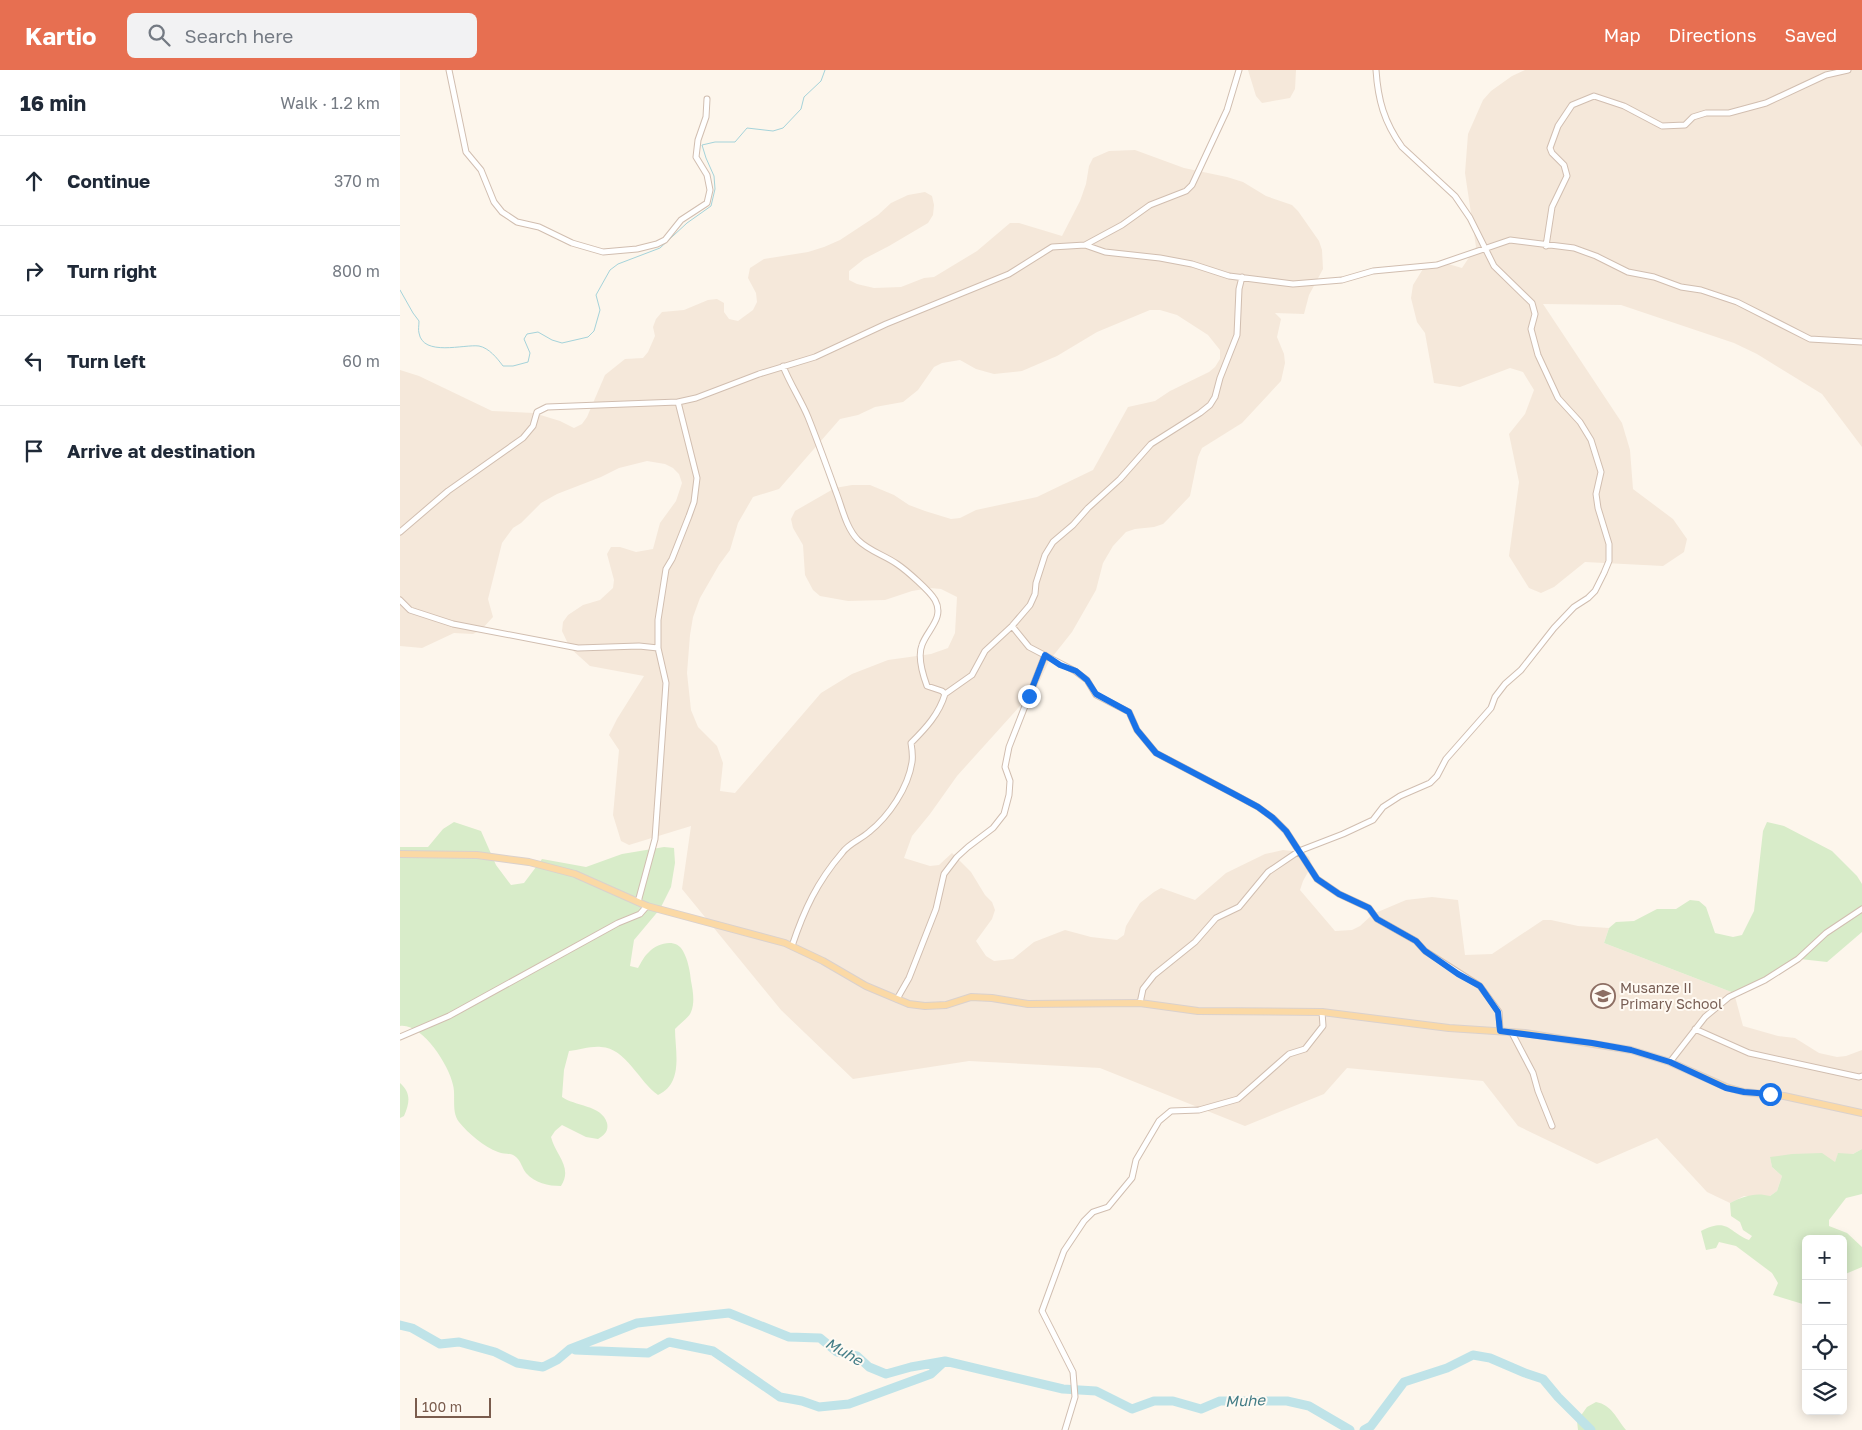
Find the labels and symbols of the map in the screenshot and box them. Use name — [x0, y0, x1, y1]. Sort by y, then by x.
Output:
route end — [1018, 685, 1041, 708]
place label: Musanze II Primary School — [1620, 979, 1722, 1012]
school or university icon: Musanze II Primary School — [1590, 983, 1616, 1009]
route start — [1759, 1083, 1782, 1106]
water label: Muhe — [823, 1333, 867, 1370]
water label: Muhe — [1225, 1390, 1267, 1410]
scale bar — [415, 1395, 491, 1418]

